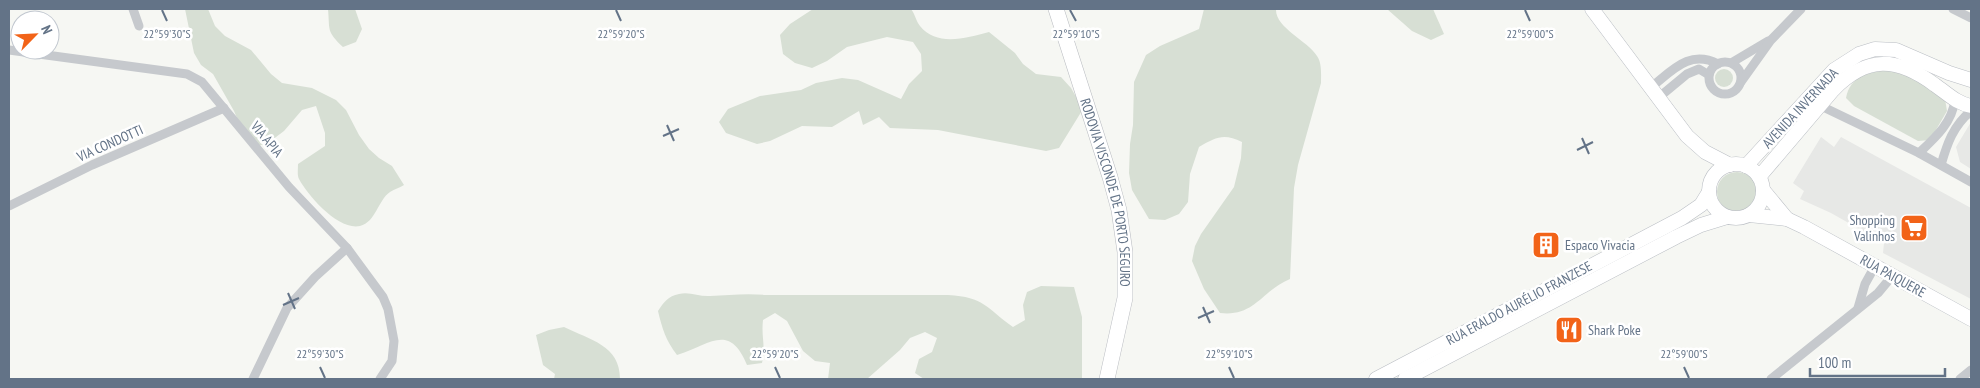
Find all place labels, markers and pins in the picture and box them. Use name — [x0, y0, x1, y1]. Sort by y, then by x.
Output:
place label: Shopping Valinhos — [1849, 211, 1895, 245]
supermarket icon: Shopping Valinhos — [1899, 213, 1929, 243]
building icon: Espaco Vivacia — [1531, 230, 1561, 260]
place label: Espaco Vivacia — [1565, 236, 1635, 254]
restaurant icon: Shark Poke — [1554, 315, 1584, 345]
place label: Shark Poke — [1588, 321, 1641, 339]

